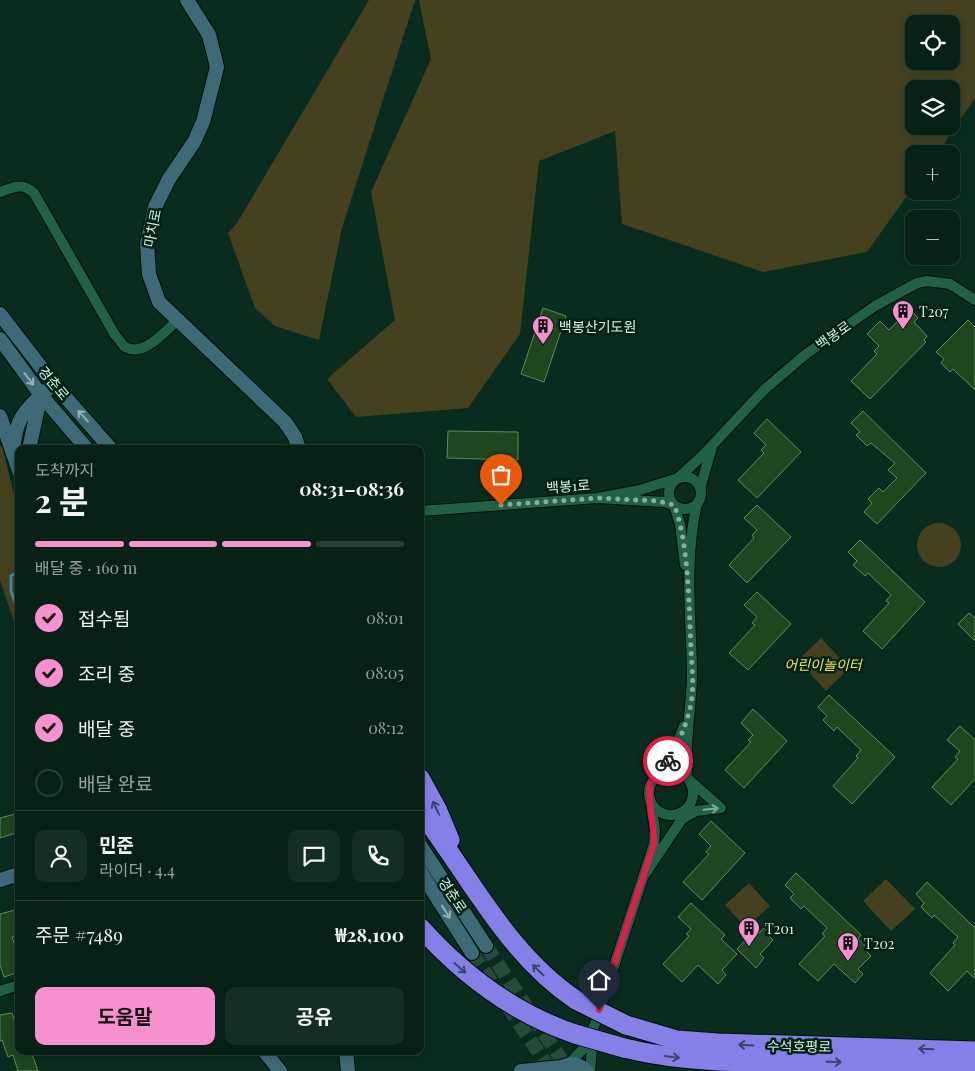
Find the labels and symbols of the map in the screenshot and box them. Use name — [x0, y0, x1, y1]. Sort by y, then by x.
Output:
street label: 마치로 — [139, 207, 165, 249]
building icon: T207 — [891, 299, 915, 330]
place label: T207 — [919, 302, 949, 321]
building icon: 백봉산기도원 — [531, 314, 555, 345]
street label: 백봉로 — [812, 316, 854, 354]
place label: 백봉산기도원 — [559, 317, 636, 336]
street label: 경춘로 — [34, 362, 74, 404]
one-way arrow — [23, 372, 34, 385]
one-way arrow — [77, 410, 88, 423]
pin — [480, 454, 522, 505]
street label: 백봉1로 — [545, 475, 591, 497]
park label: 어린이놀이터 — [784, 655, 864, 674]
courier — [643, 736, 693, 786]
one-way arrow — [431, 801, 440, 816]
one-way arrow — [702, 804, 718, 813]
street label: 경춘로 — [435, 874, 472, 916]
one-way arrow — [441, 905, 451, 919]
building icon: T201 — [737, 916, 761, 947]
place label: T201 — [765, 919, 794, 938]
building icon: T202 — [836, 931, 860, 962]
place label: T202 — [864, 934, 895, 953]
pin — [578, 959, 620, 1010]
one-way arrow — [454, 962, 467, 973]
one-way arrow — [532, 964, 544, 976]
street label: 수석호평로 — [767, 1036, 831, 1056]
one-way arrow — [739, 1040, 755, 1049]
one-way arrow — [919, 1044, 935, 1053]
one-way arrow — [664, 1052, 680, 1062]
one-way arrow — [826, 1057, 842, 1067]

